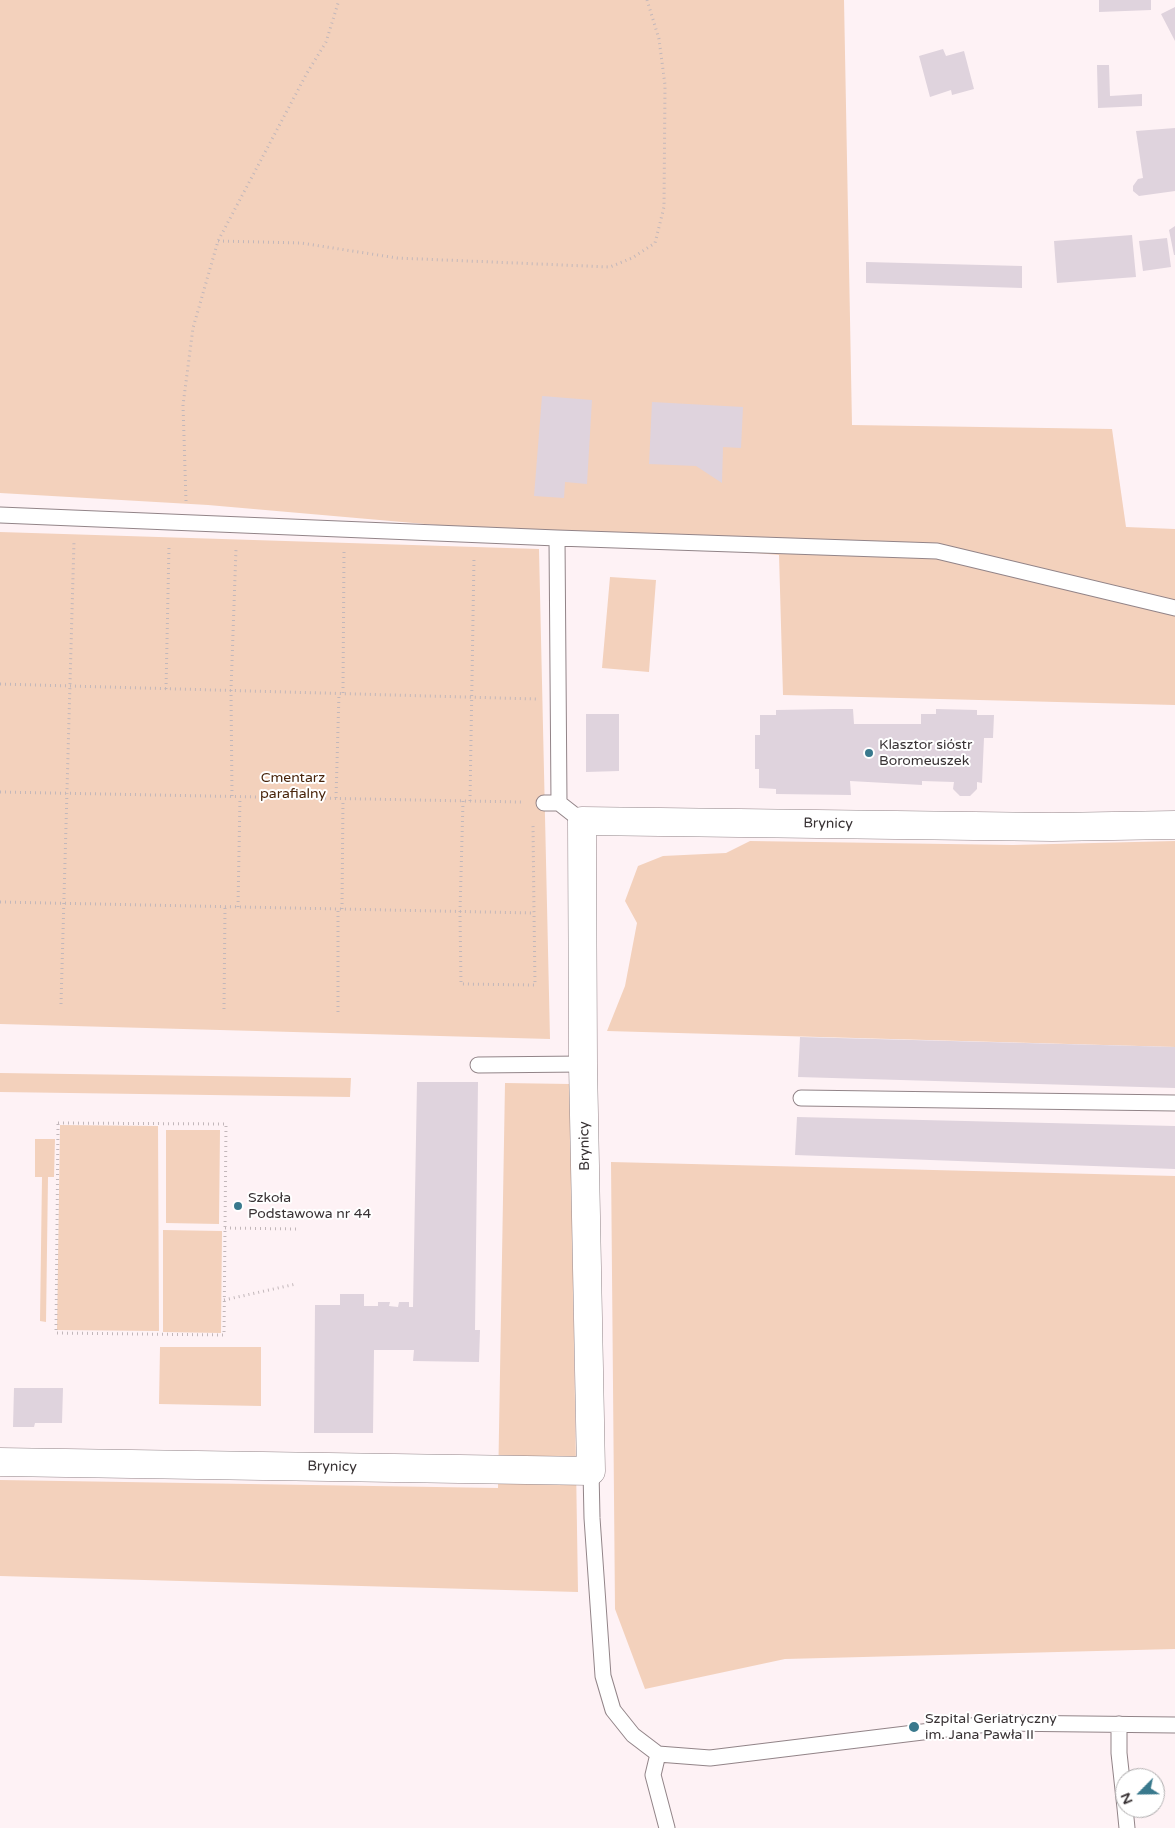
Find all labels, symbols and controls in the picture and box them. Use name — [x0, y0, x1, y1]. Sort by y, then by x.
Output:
place label: Klasztor sióstr Boromeuszek — [879, 737, 972, 770]
marker: Klasztor sióstr Boromeuszek — [863, 747, 875, 759]
park label: Cmentarz parafialny — [260, 770, 326, 802]
street label: Brynicy — [803, 815, 853, 833]
street label: Brynicy — [576, 1121, 594, 1171]
place label: Szkoła Podstawowa nr 44 — [248, 1190, 371, 1222]
marker: Szkoła Podstawowa nr 44 — [232, 1200, 244, 1212]
street label: Brynicy — [307, 1458, 357, 1476]
place label: Szpital Geriatryczny im. Jana Pawła II — [925, 1711, 1057, 1744]
marker: Szpital Geriatryczny im. Jana Pawła II — [907, 1720, 921, 1734]
north arrow — [1115, 1768, 1165, 1818]
text: N — [1117, 1790, 1137, 1807]

